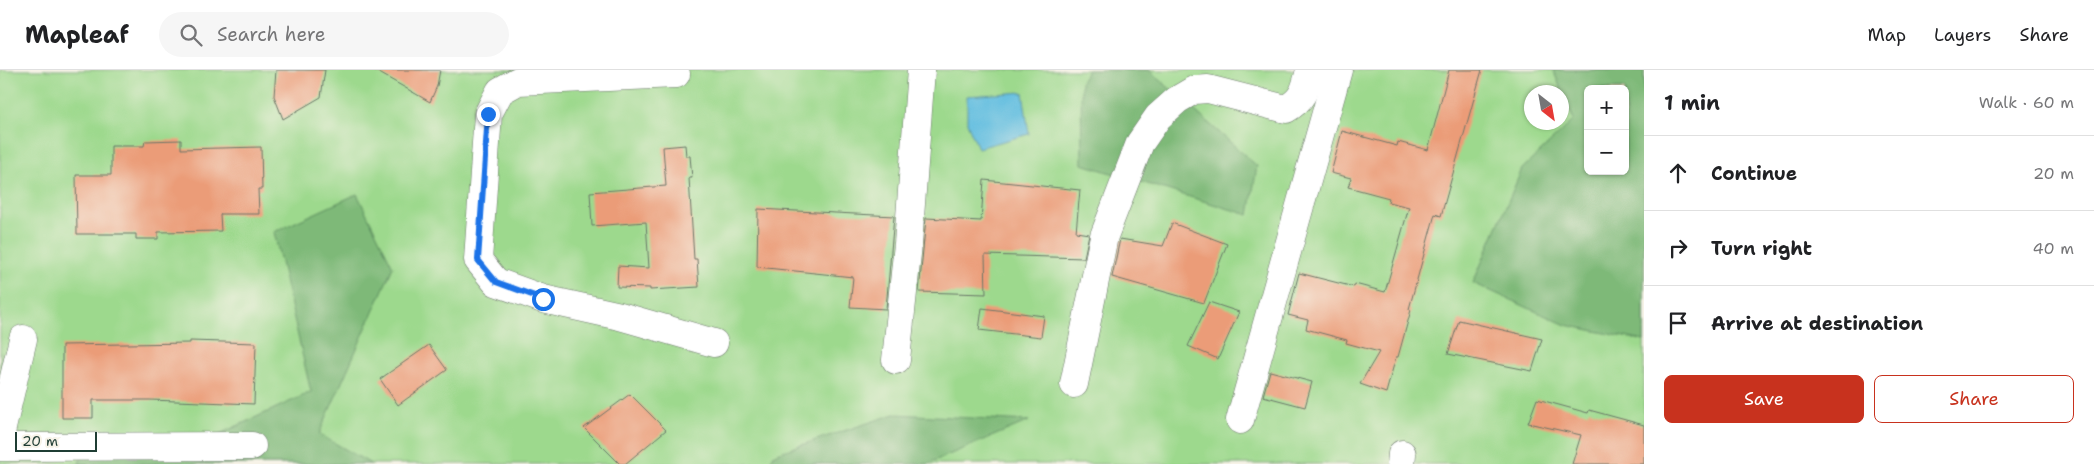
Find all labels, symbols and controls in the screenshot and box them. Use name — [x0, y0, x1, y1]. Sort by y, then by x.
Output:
search box — [159, 12, 509, 57]
text: Mapleaf — [25, 19, 129, 51]
icon: search — [177, 21, 205, 49]
text: Search here — [217, 22, 325, 47]
text: Map — [1868, 23, 1906, 47]
text: Layers — [1934, 23, 1991, 47]
text: Share — [2019, 23, 2069, 47]
north arrow — [1524, 85, 1569, 130]
map controls — [1584, 85, 1629, 175]
button: + — [1584, 85, 1629, 130]
text: 1 min — [1664, 89, 1720, 117]
text: Walk · 60 m — [1979, 92, 2074, 113]
route end — [477, 103, 500, 126]
button: − — [1584, 130, 1629, 175]
icon: ahead — [1664, 159, 1692, 187]
text: Continue — [1711, 161, 1797, 186]
text: 20 m — [2033, 163, 2074, 184]
icon: right — [1664, 234, 1692, 262]
text: Turn right — [1711, 236, 1812, 261]
text: 40 m — [2032, 238, 2074, 259]
route start — [532, 288, 555, 311]
icon: arrive — [1664, 309, 1692, 337]
text: Arrive at destination — [1711, 311, 1923, 336]
button: Save — [1664, 375, 1864, 423]
button: Share — [1874, 375, 2074, 423]
scale bar — [15, 429, 98, 452]
text: 20 m — [22, 432, 58, 450]

